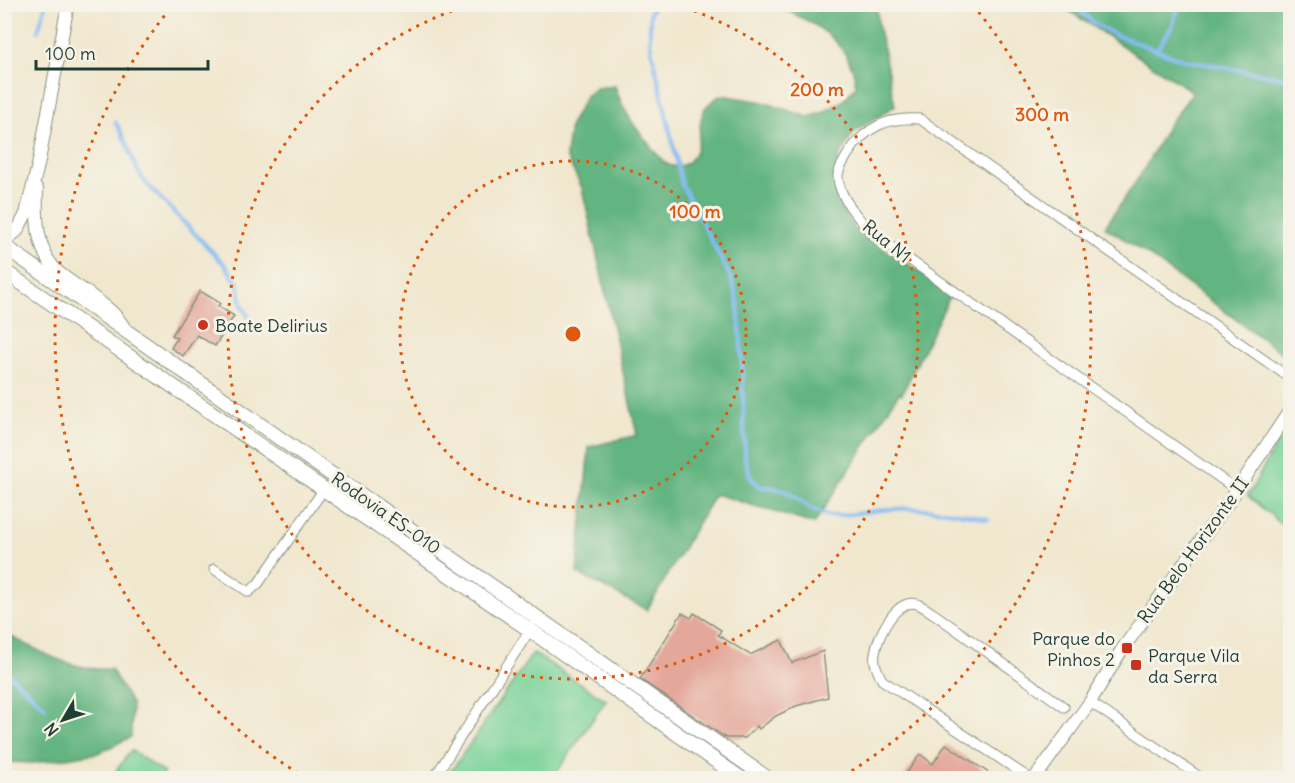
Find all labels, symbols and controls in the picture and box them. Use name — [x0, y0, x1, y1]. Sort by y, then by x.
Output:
scale bar — [36, 33, 208, 71]
text: 100 m — [45, 42, 96, 65]
text: 200 m — [790, 78, 844, 101]
text: 300 m — [1015, 103, 1069, 126]
text: 100 m — [670, 200, 721, 223]
street label: Rua N1 — [858, 214, 916, 268]
place label: Boate Delirius — [215, 314, 328, 337]
marker: Boate Delirius — [196, 318, 210, 332]
centre of rings — [563, 324, 583, 344]
street label: Rodovia ES-010 — [327, 467, 445, 559]
street label: Rua Belo Horizonte II — [1132, 472, 1254, 628]
place label: Parque do Pinhos 2 — [1032, 627, 1115, 671]
marker: Parque do Pinhos 2 — [1120, 641, 1134, 655]
place label: Parque Vila da Serra — [1148, 644, 1240, 688]
marker: Parque Vila da Serra — [1129, 658, 1143, 672]
north arrow — [33, 690, 93, 750]
text: N — [40, 719, 63, 740]

